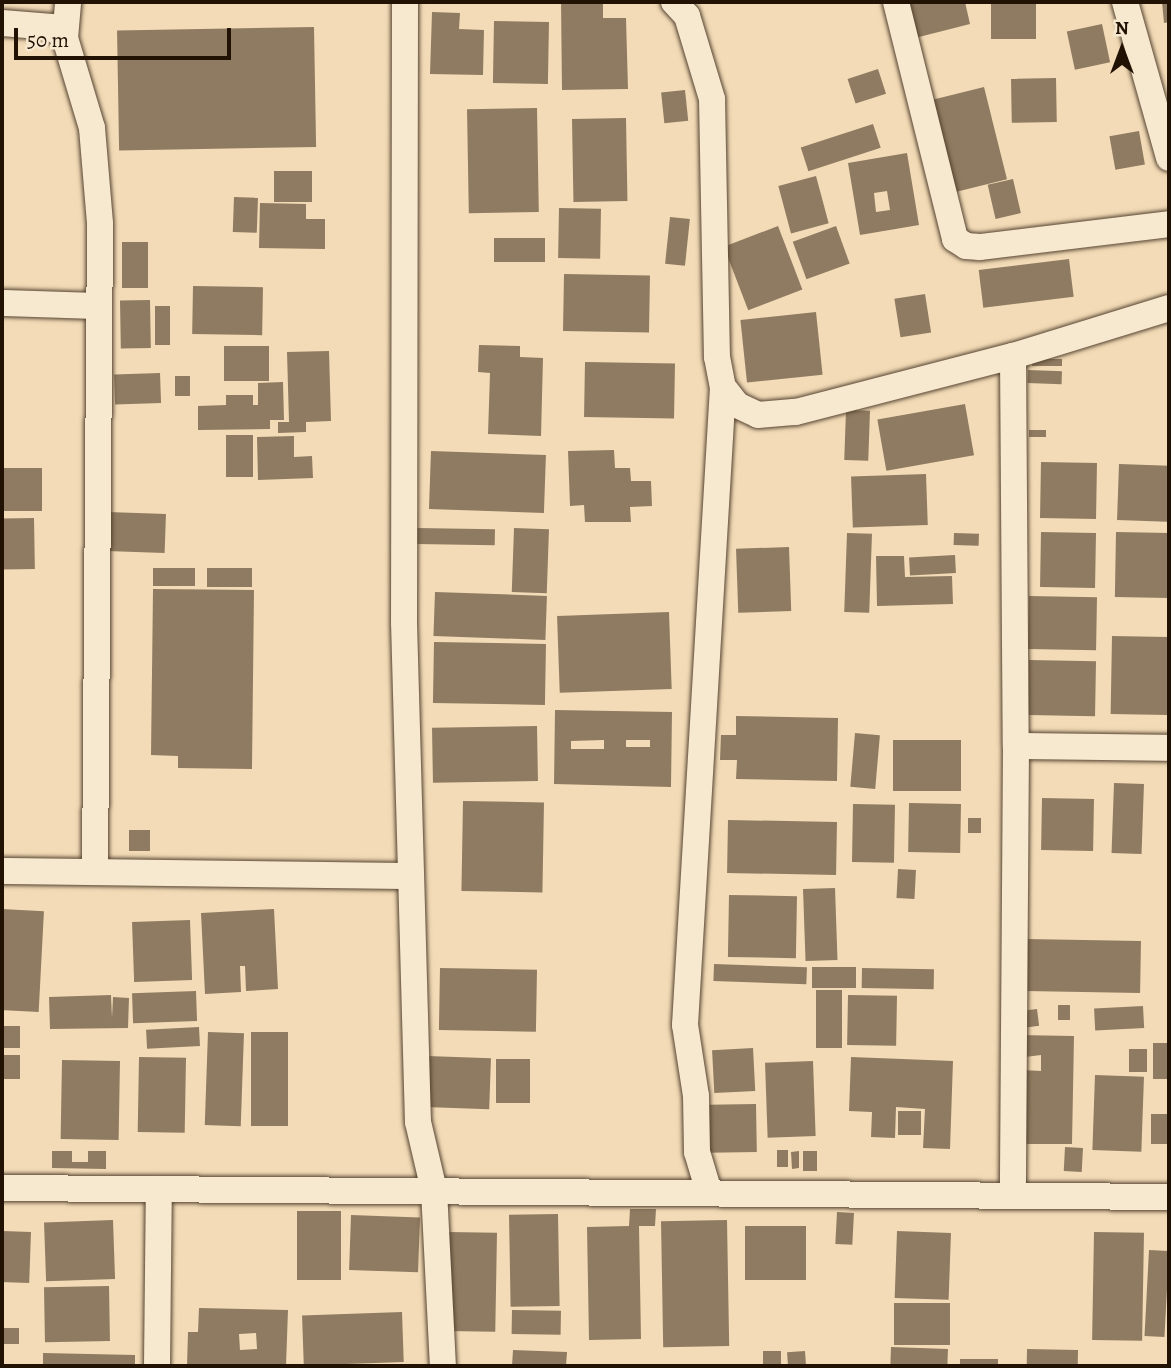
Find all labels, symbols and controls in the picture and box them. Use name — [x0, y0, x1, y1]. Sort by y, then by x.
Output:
scale bar — [18, 14, 234, 58]
north arrow — [1087, 14, 1157, 84]
text: N — [1115, 15, 1129, 41]
text: 50 m — [27, 26, 69, 54]

